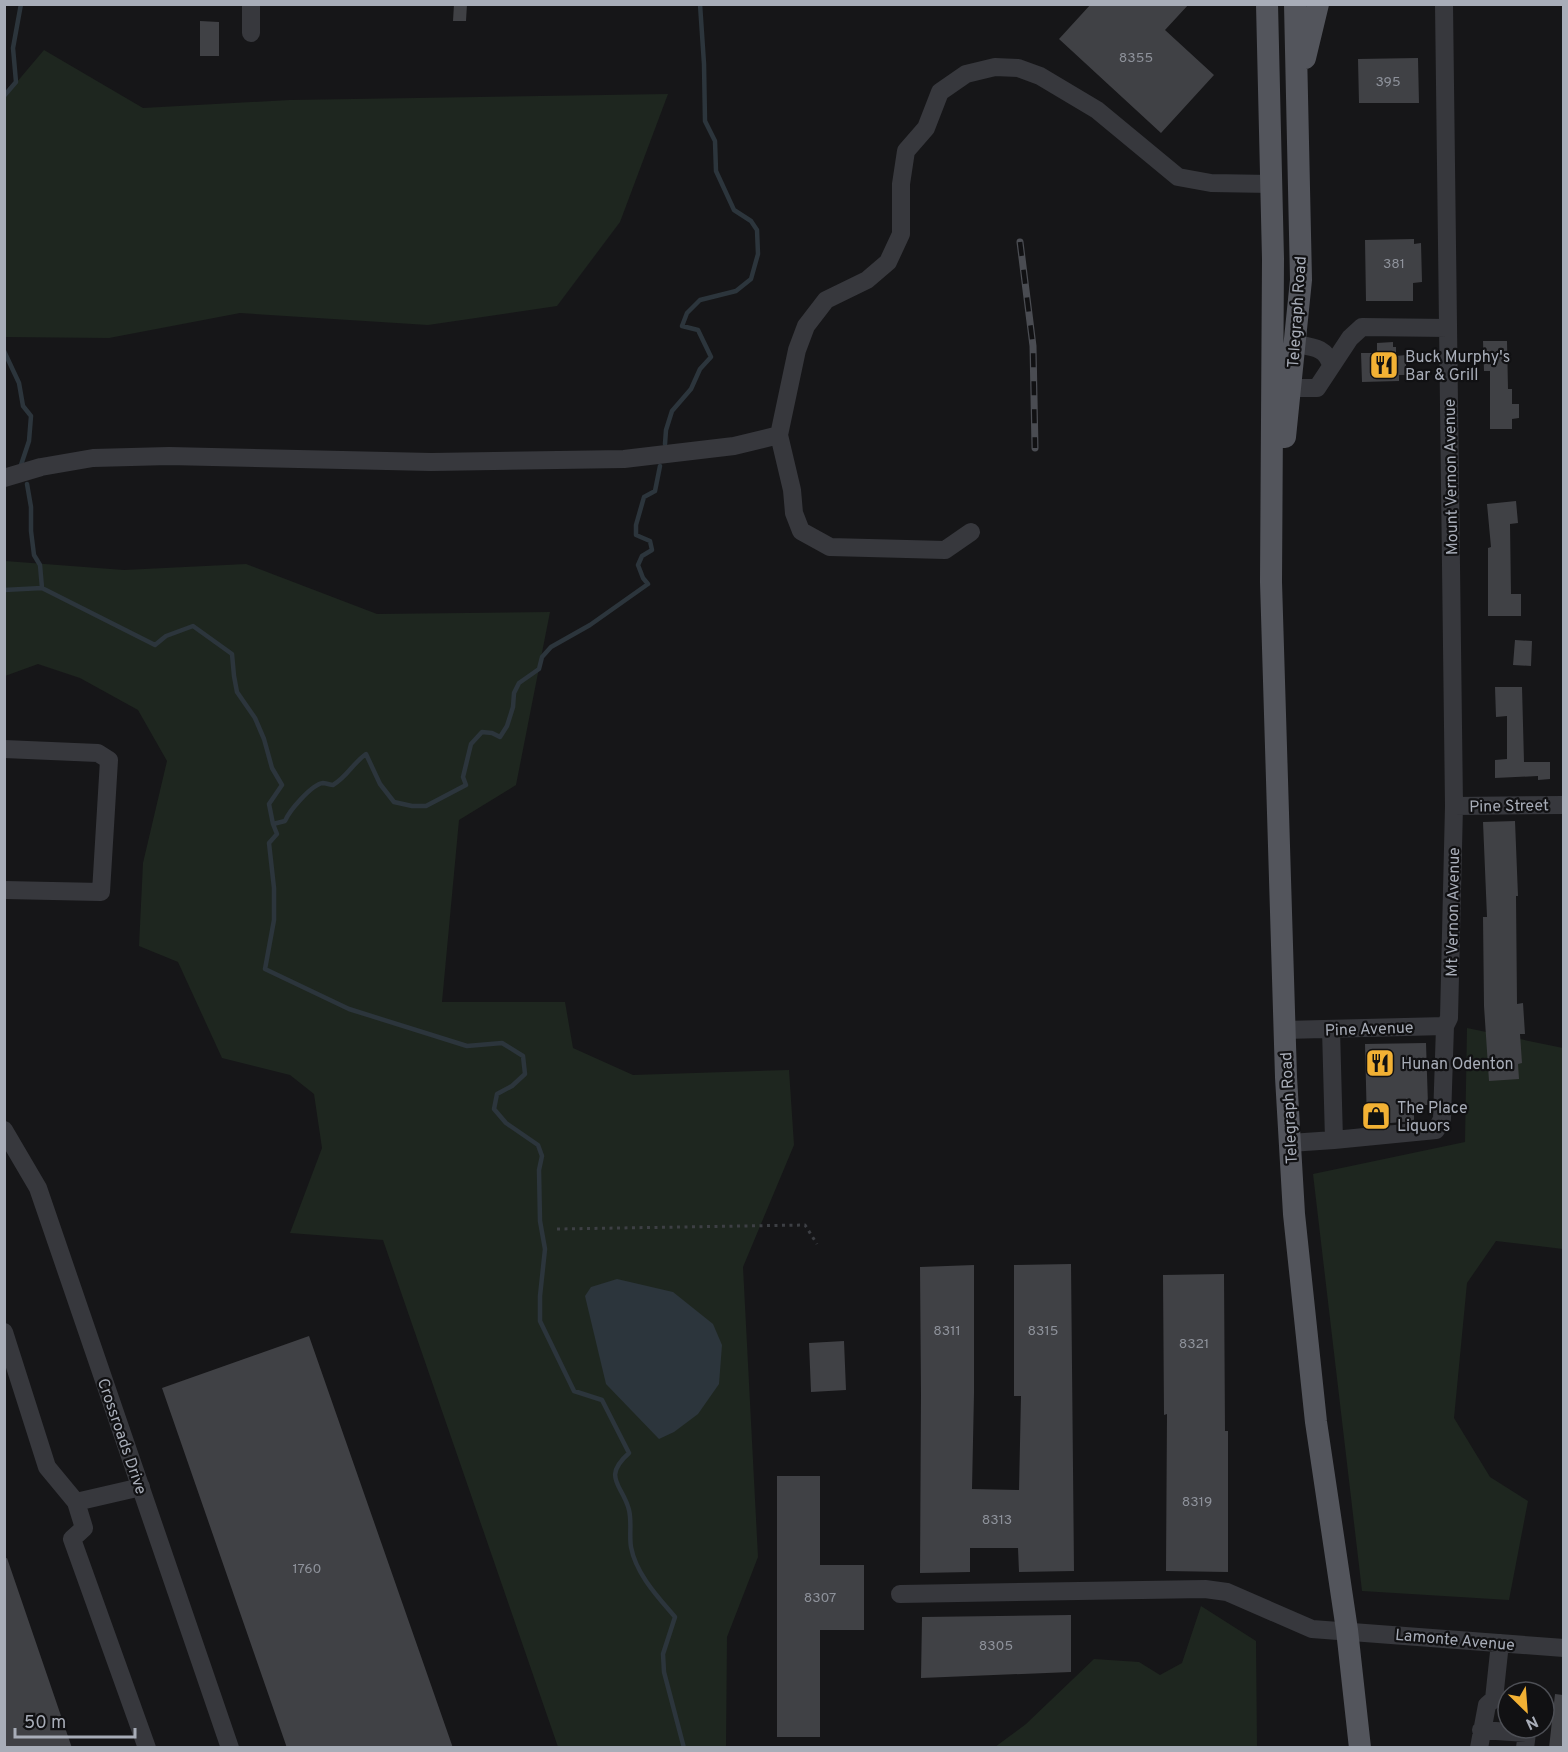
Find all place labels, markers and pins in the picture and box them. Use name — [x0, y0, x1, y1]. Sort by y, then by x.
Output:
place label: Buck Murphy's Bar & Grill — [1405, 348, 1510, 386]
restaurant icon: Buck Murphy's Bar & Grill — [1368, 349, 1400, 381]
restaurant icon: Hunan Odenton — [1364, 1047, 1396, 1079]
place label: Hunan Odenton — [1401, 1055, 1514, 1075]
place label: The Place Liquors — [1397, 1099, 1468, 1137]
shop icon: The Place Liquors — [1360, 1100, 1392, 1132]

